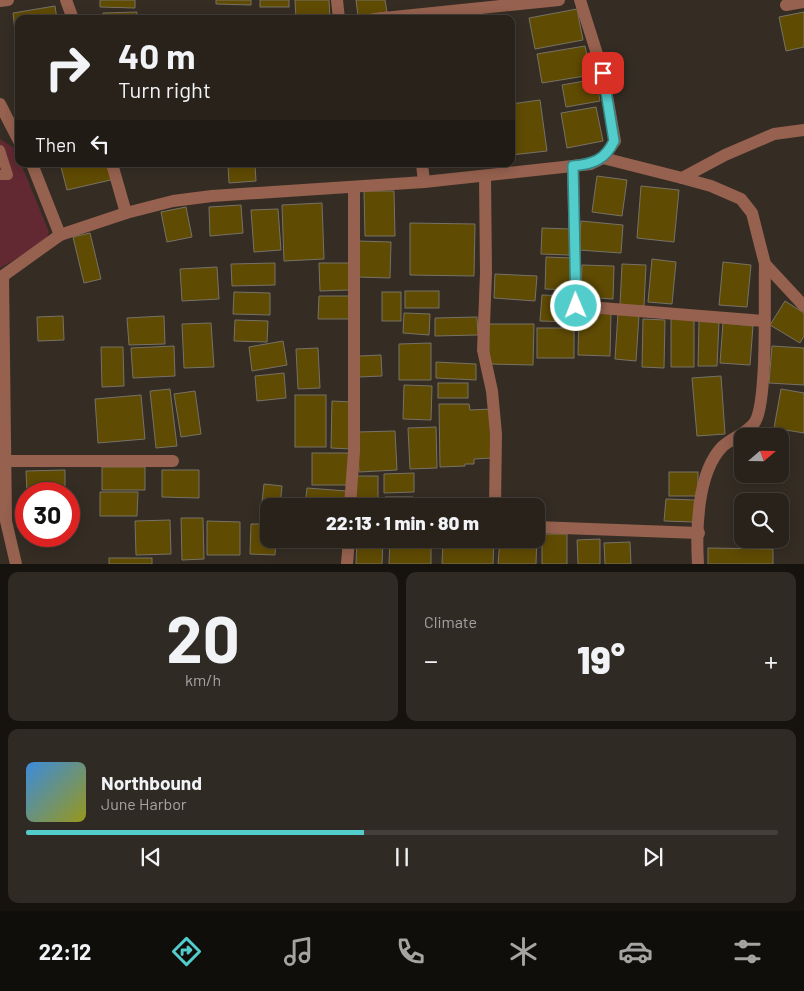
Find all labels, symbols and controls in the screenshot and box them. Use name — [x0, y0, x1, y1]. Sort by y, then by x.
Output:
text: 40 m — [118, 34, 195, 76]
icon: right — [35, 35, 100, 100]
pin — [582, 52, 624, 94]
icon: arrive — [589, 59, 617, 87]
text: Turn right — [118, 76, 211, 102]
icon: left — [86, 130, 114, 158]
text: Then — [35, 133, 76, 156]
position arrow — [549, 279, 601, 331]
north arrow — [734, 428, 789, 482]
map controls — [734, 428, 789, 548]
speed limit sign: 30 — [15, 482, 80, 547]
button: search — [734, 493, 789, 548]
text: 22:13 · 1 min · 80 m — [326, 511, 479, 534]
text: 20 — [166, 598, 240, 676]
text: Climate — [424, 612, 477, 631]
text: 19° — [577, 636, 625, 682]
text: − — [424, 643, 438, 677]
text: + — [764, 643, 778, 677]
text: km/h — [185, 670, 221, 689]
text: Northbound — [101, 771, 202, 794]
text: June Harbor — [101, 794, 187, 813]
icon: previous — [137, 843, 165, 871]
icon: pause — [388, 843, 416, 871]
icon: next — [639, 843, 667, 871]
icon: directions — [169, 934, 204, 969]
icon: music — [281, 934, 316, 969]
icon: phone — [393, 934, 428, 969]
icon: climate — [506, 934, 541, 969]
icon: car — [618, 934, 653, 969]
icon: filters — [730, 934, 765, 969]
text: 22:12 — [39, 938, 91, 964]

